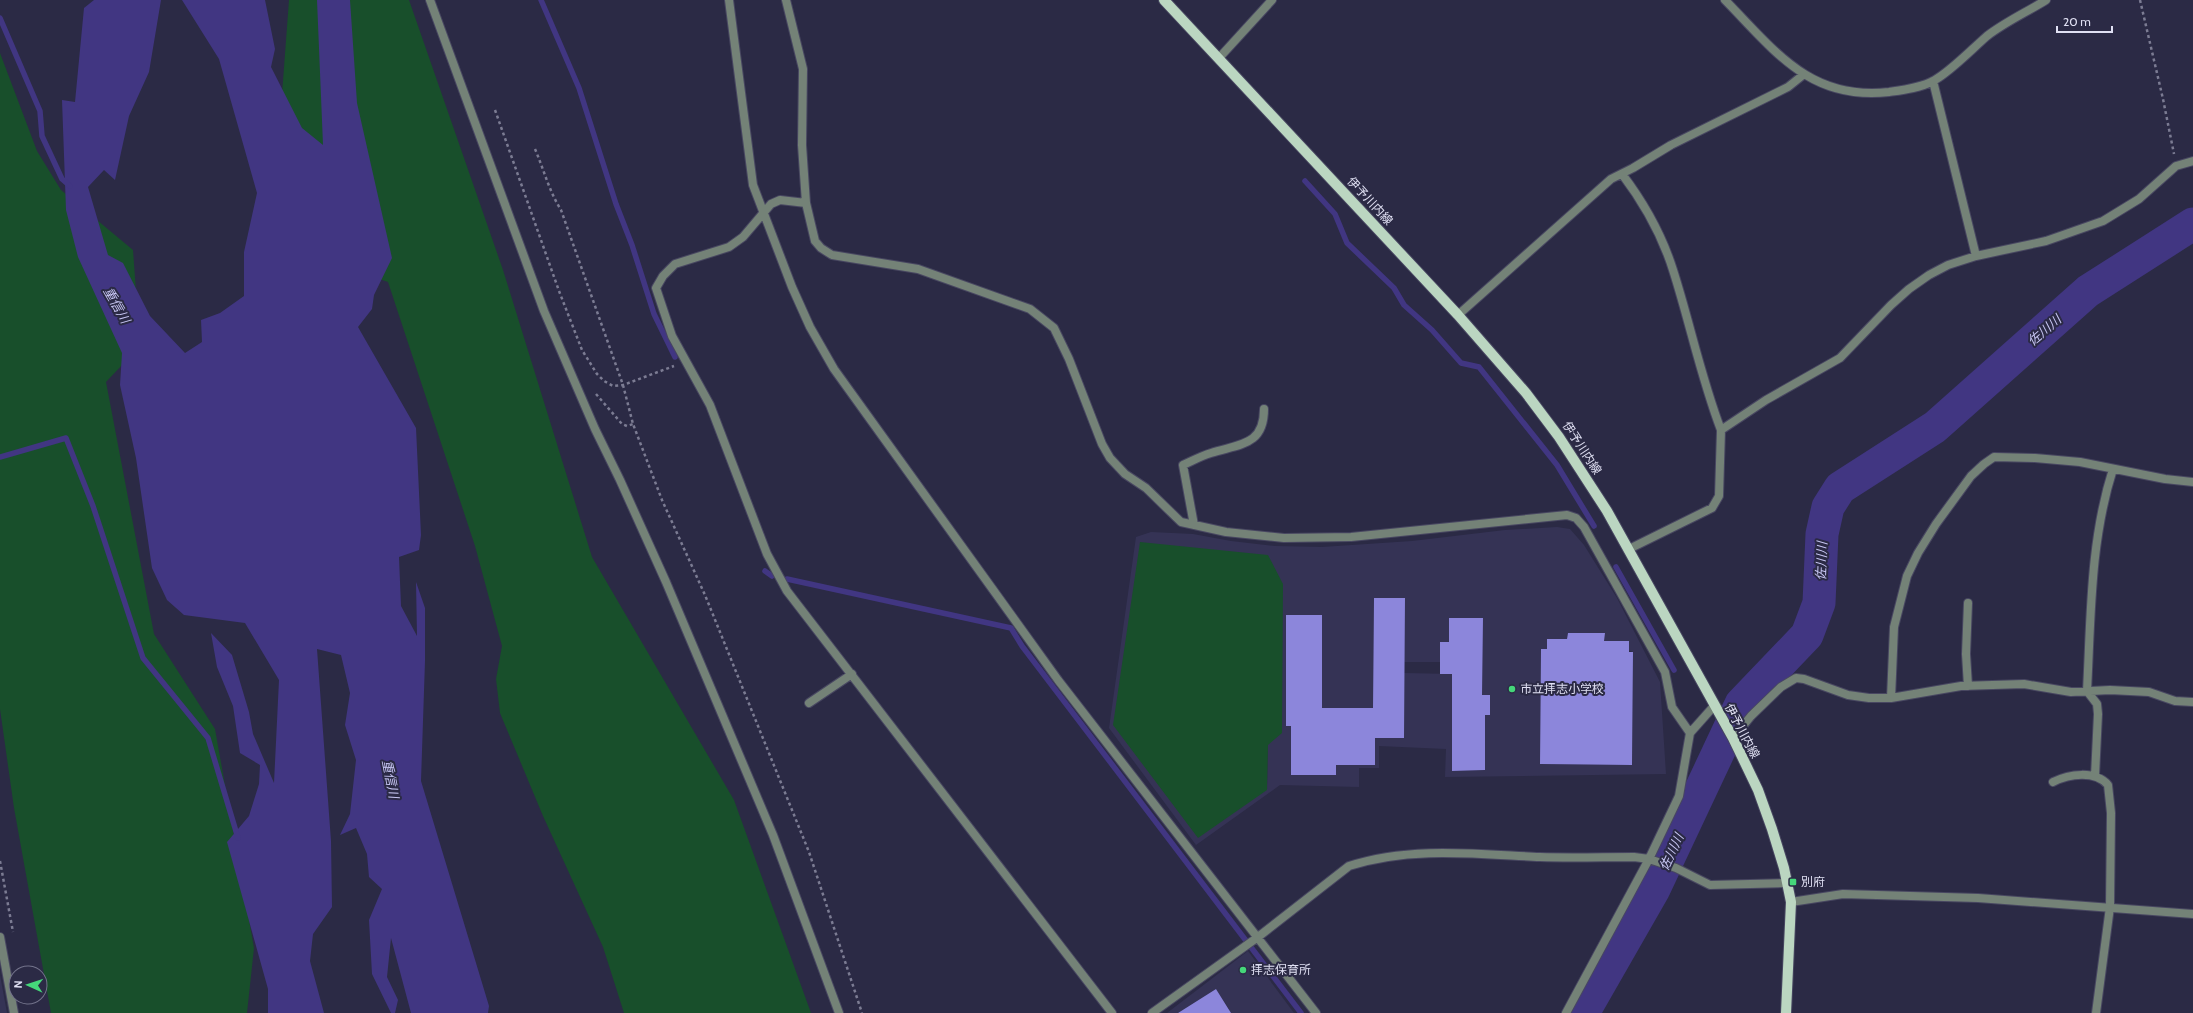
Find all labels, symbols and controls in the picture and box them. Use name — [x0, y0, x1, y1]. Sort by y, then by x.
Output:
scale bar — [2057, 8, 2112, 34]
text: 20 m — [2063, 14, 2091, 29]
street label: 伊予川内線 — [1344, 174, 1396, 228]
water label: 重信川 — [100, 284, 135, 328]
water label: 佐川川 — [2024, 310, 2065, 349]
street label: 伊予川内線 — [1560, 418, 1605, 477]
water label: 佐川川 — [1812, 539, 1830, 581]
place label: 市立拝志小学校 — [1520, 681, 1604, 696]
marker: 市立拝志小学校 — [1507, 684, 1517, 694]
street label: 伊予川内線 — [1722, 701, 1763, 761]
water label: 重信川 — [379, 758, 403, 802]
water label: 佐川川 — [1656, 829, 1687, 873]
place label: 別府 — [1801, 874, 1825, 889]
marker: 別府 — [1788, 877, 1798, 887]
place label: 拝志保育所 — [1251, 962, 1311, 977]
north arrow — [8, 965, 48, 1005]
marker: 拝志保育所 — [1238, 965, 1248, 975]
text: N — [11, 980, 25, 989]

